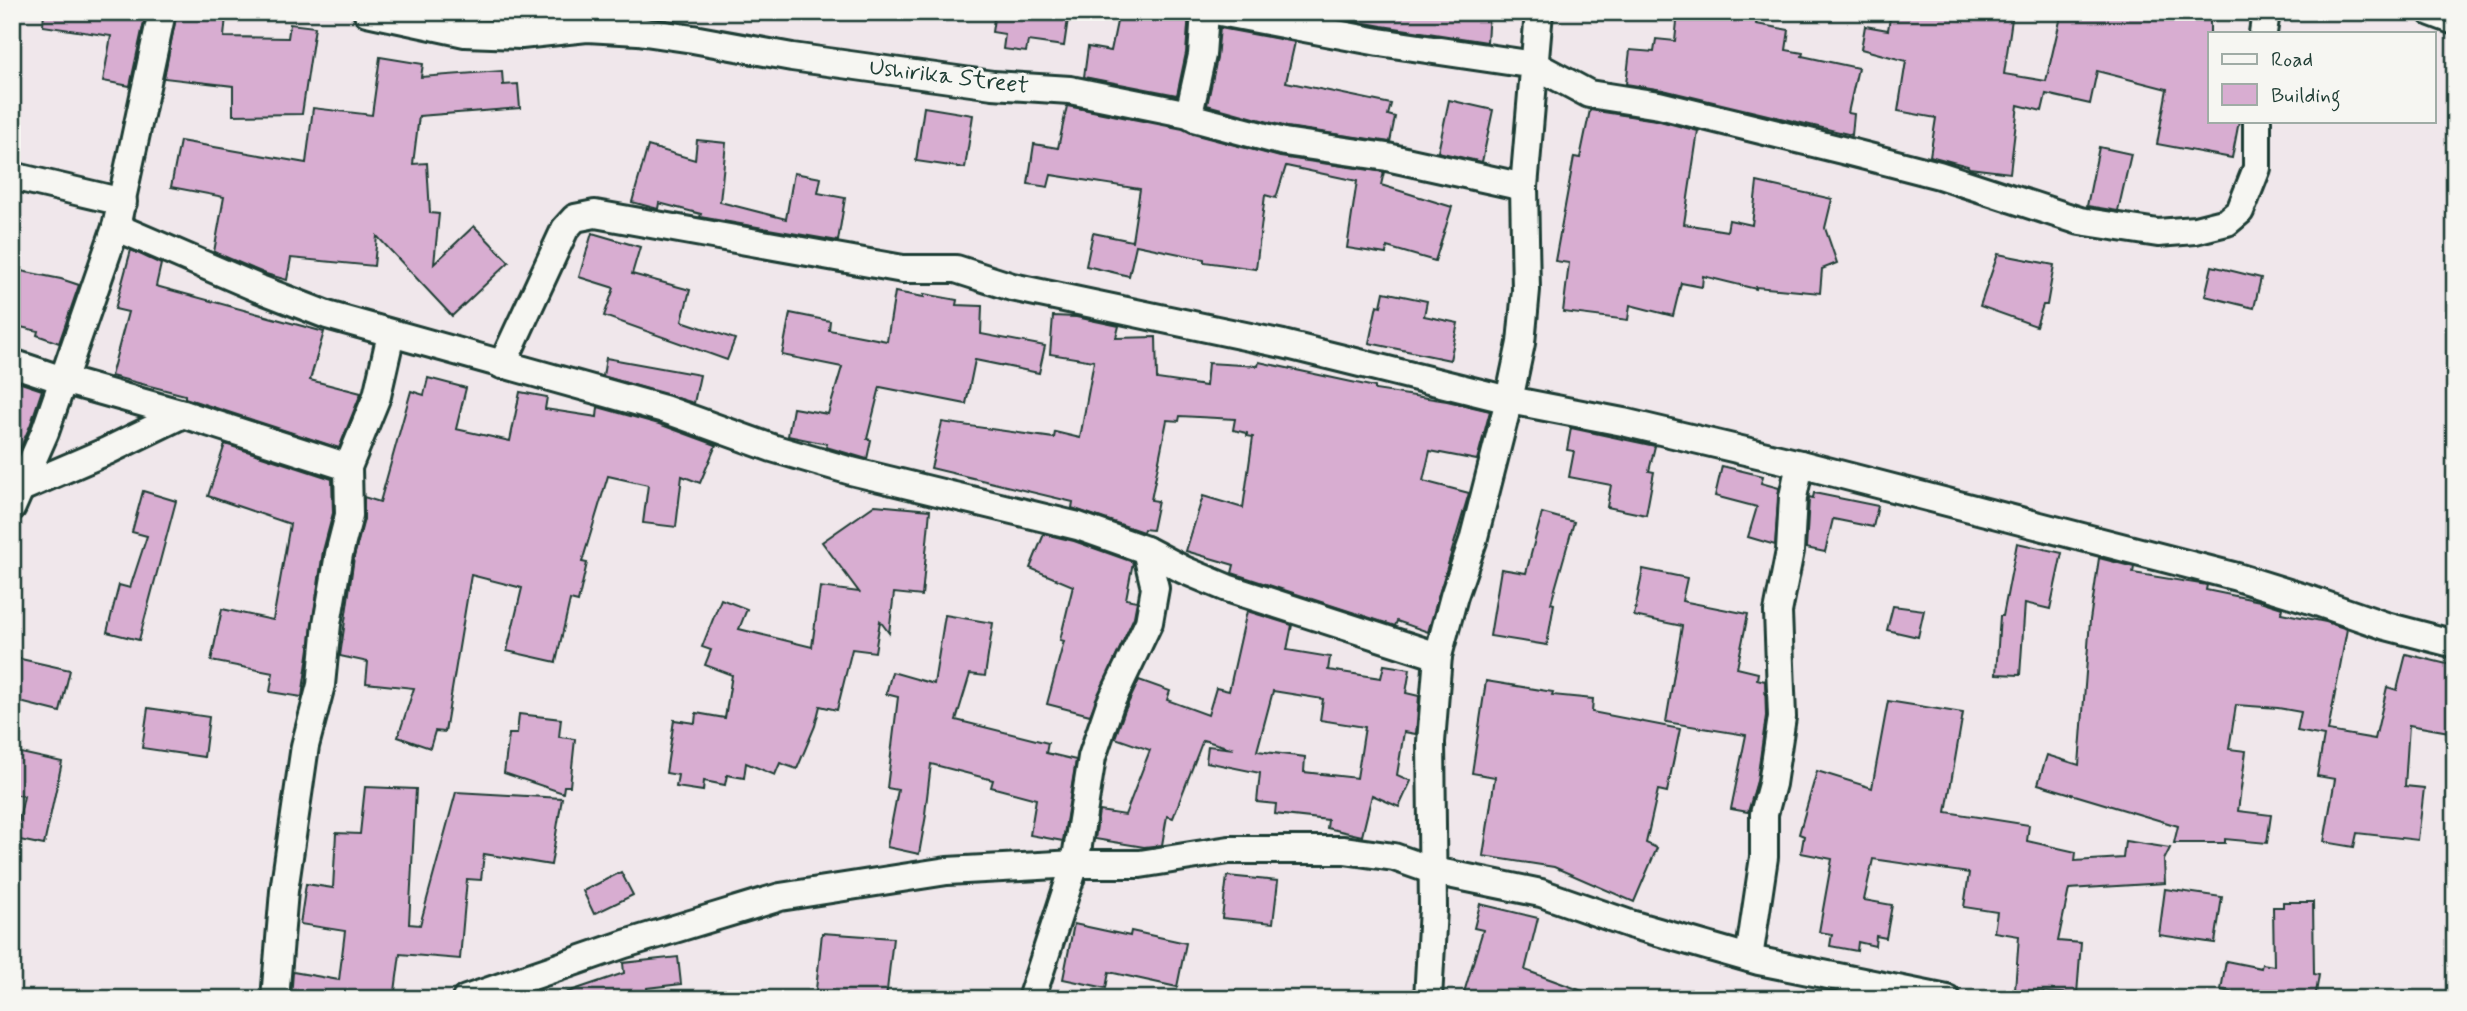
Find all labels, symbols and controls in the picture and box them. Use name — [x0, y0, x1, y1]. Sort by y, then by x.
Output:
legend — [2208, 32, 2436, 122]
text: Road — [2271, 46, 2313, 74]
street label: Ushirika Street — [867, 52, 1031, 102]
text: Building — [2271, 82, 2341, 112]

